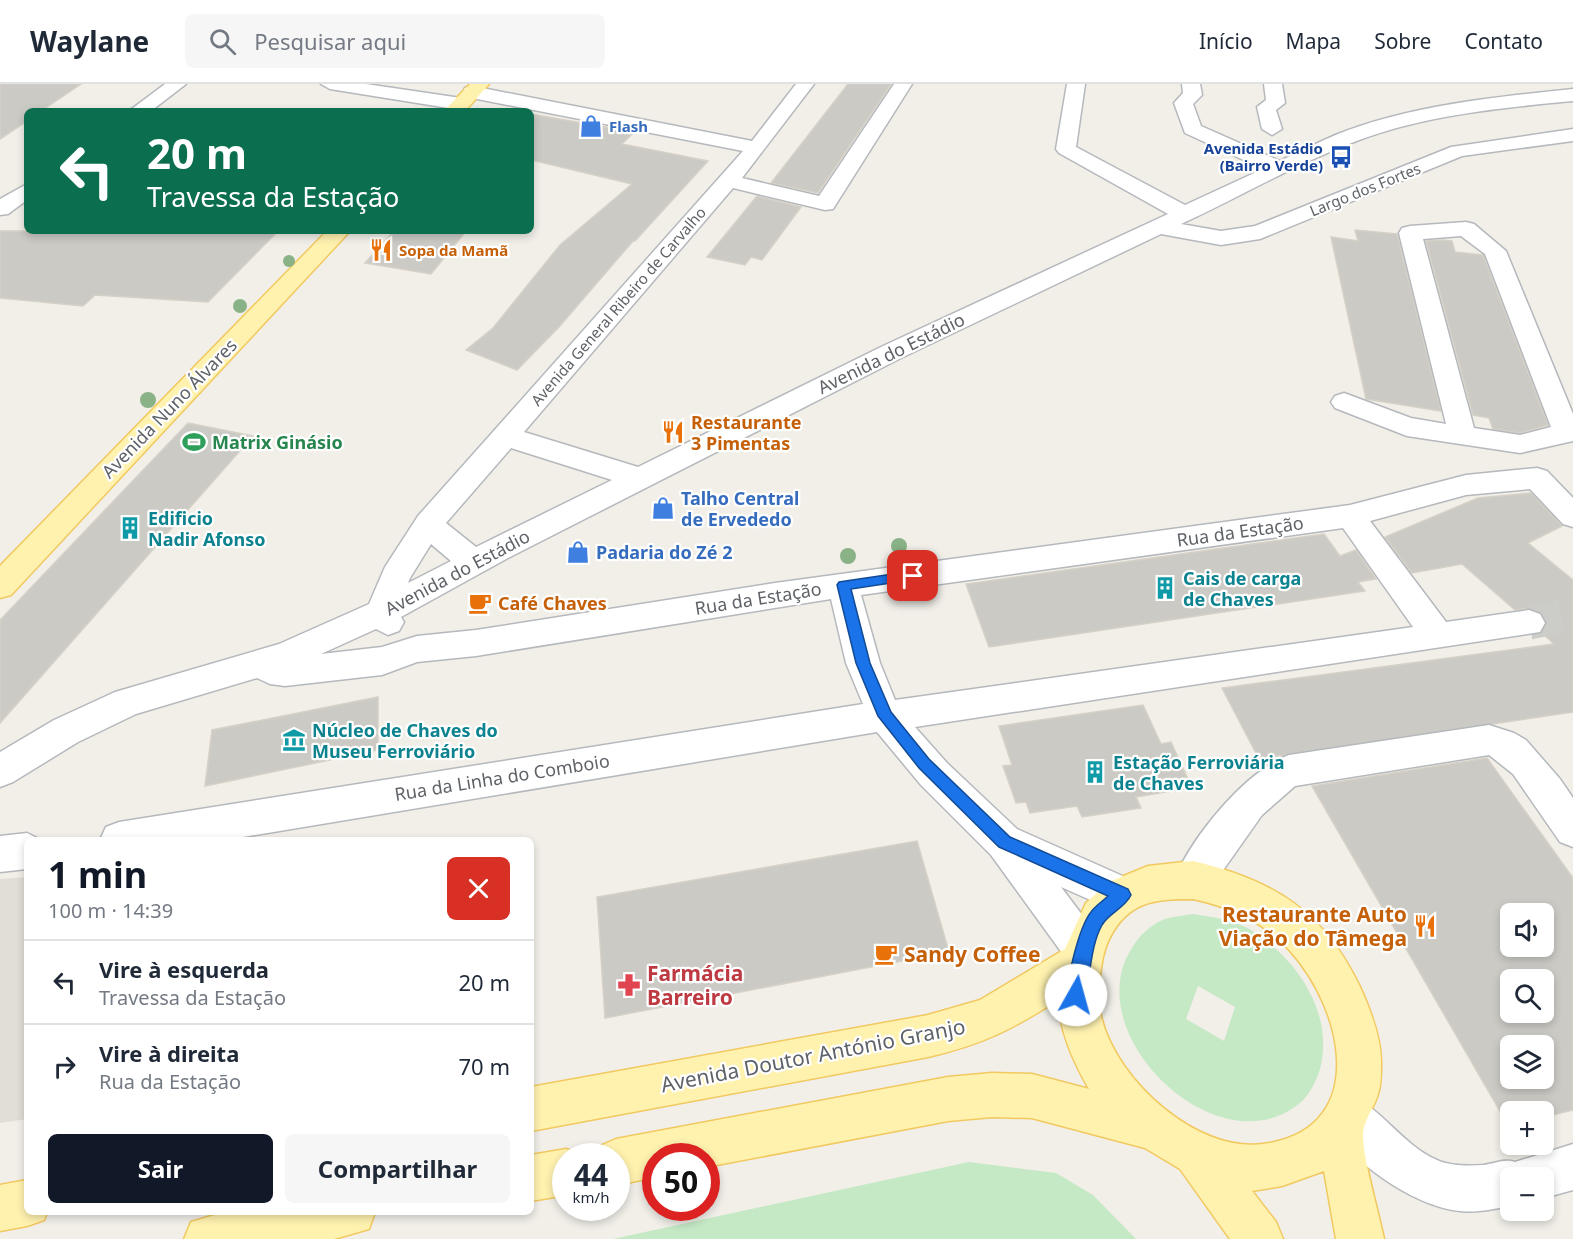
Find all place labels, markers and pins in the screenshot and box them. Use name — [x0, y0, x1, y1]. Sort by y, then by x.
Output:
shop icon: Flash — [578, 113, 604, 139]
place label: Flash — [609, 116, 648, 136]
place label: Avenida Estádio (Bairro Verde) — [1204, 138, 1323, 175]
bus stop icon: Avenida Estádio (Bairro Verde) — [1328, 144, 1354, 170]
restaurant icon: Sopa da Mamã — [368, 237, 394, 263]
place label: Sopa da Mamã — [399, 240, 508, 260]
place label: Restaurante 3 Pimentas — [691, 410, 802, 455]
restaurant icon: Restaurante 3 Pimentas — [660, 419, 686, 445]
sports icon: Matrix Ginásio — [181, 429, 207, 455]
place label: Matrix Ginásio — [212, 430, 343, 454]
place label: Talho Central de Ervededo — [681, 486, 799, 531]
shop icon: Talho Central de Ervededo — [650, 495, 676, 521]
place label: Edificio Nadir Afonso — [148, 506, 266, 551]
building icon: Edificio Nadir Afonso — [117, 515, 143, 541]
shop icon: Padaria do Zé 2 — [565, 539, 591, 565]
place label: Padaria do Zé 2 — [596, 540, 732, 564]
pin — [887, 550, 938, 601]
place label: Cais de carga de Chaves — [1183, 566, 1301, 611]
building icon: Cais de carga de Chaves — [1152, 575, 1178, 601]
cafe icon: Café Chaves — [467, 590, 493, 616]
place label: Café Chaves — [498, 591, 607, 615]
place label: Núcleo de Chaves do Museu Ferroviário — [312, 718, 498, 763]
museum icon: Núcleo de Chaves do Museu Ferroviário — [281, 727, 307, 753]
place label: Estação Ferroviária de Chaves — [1113, 750, 1285, 795]
building icon: Estação Ferroviária de Chaves — [1082, 759, 1108, 785]
place label: Restaurante Auto Viação do Tâmega — [1219, 900, 1407, 952]
restaurant icon: Restaurante Auto Viação do Tâmega — [1412, 913, 1438, 939]
place label: Sandy Coffee — [904, 940, 1040, 968]
cafe icon: Sandy Coffee — [873, 941, 899, 967]
place label: Farmácia Barreiro — [647, 959, 743, 1011]
pharmacy icon: Farmácia Barreiro — [616, 972, 642, 998]

